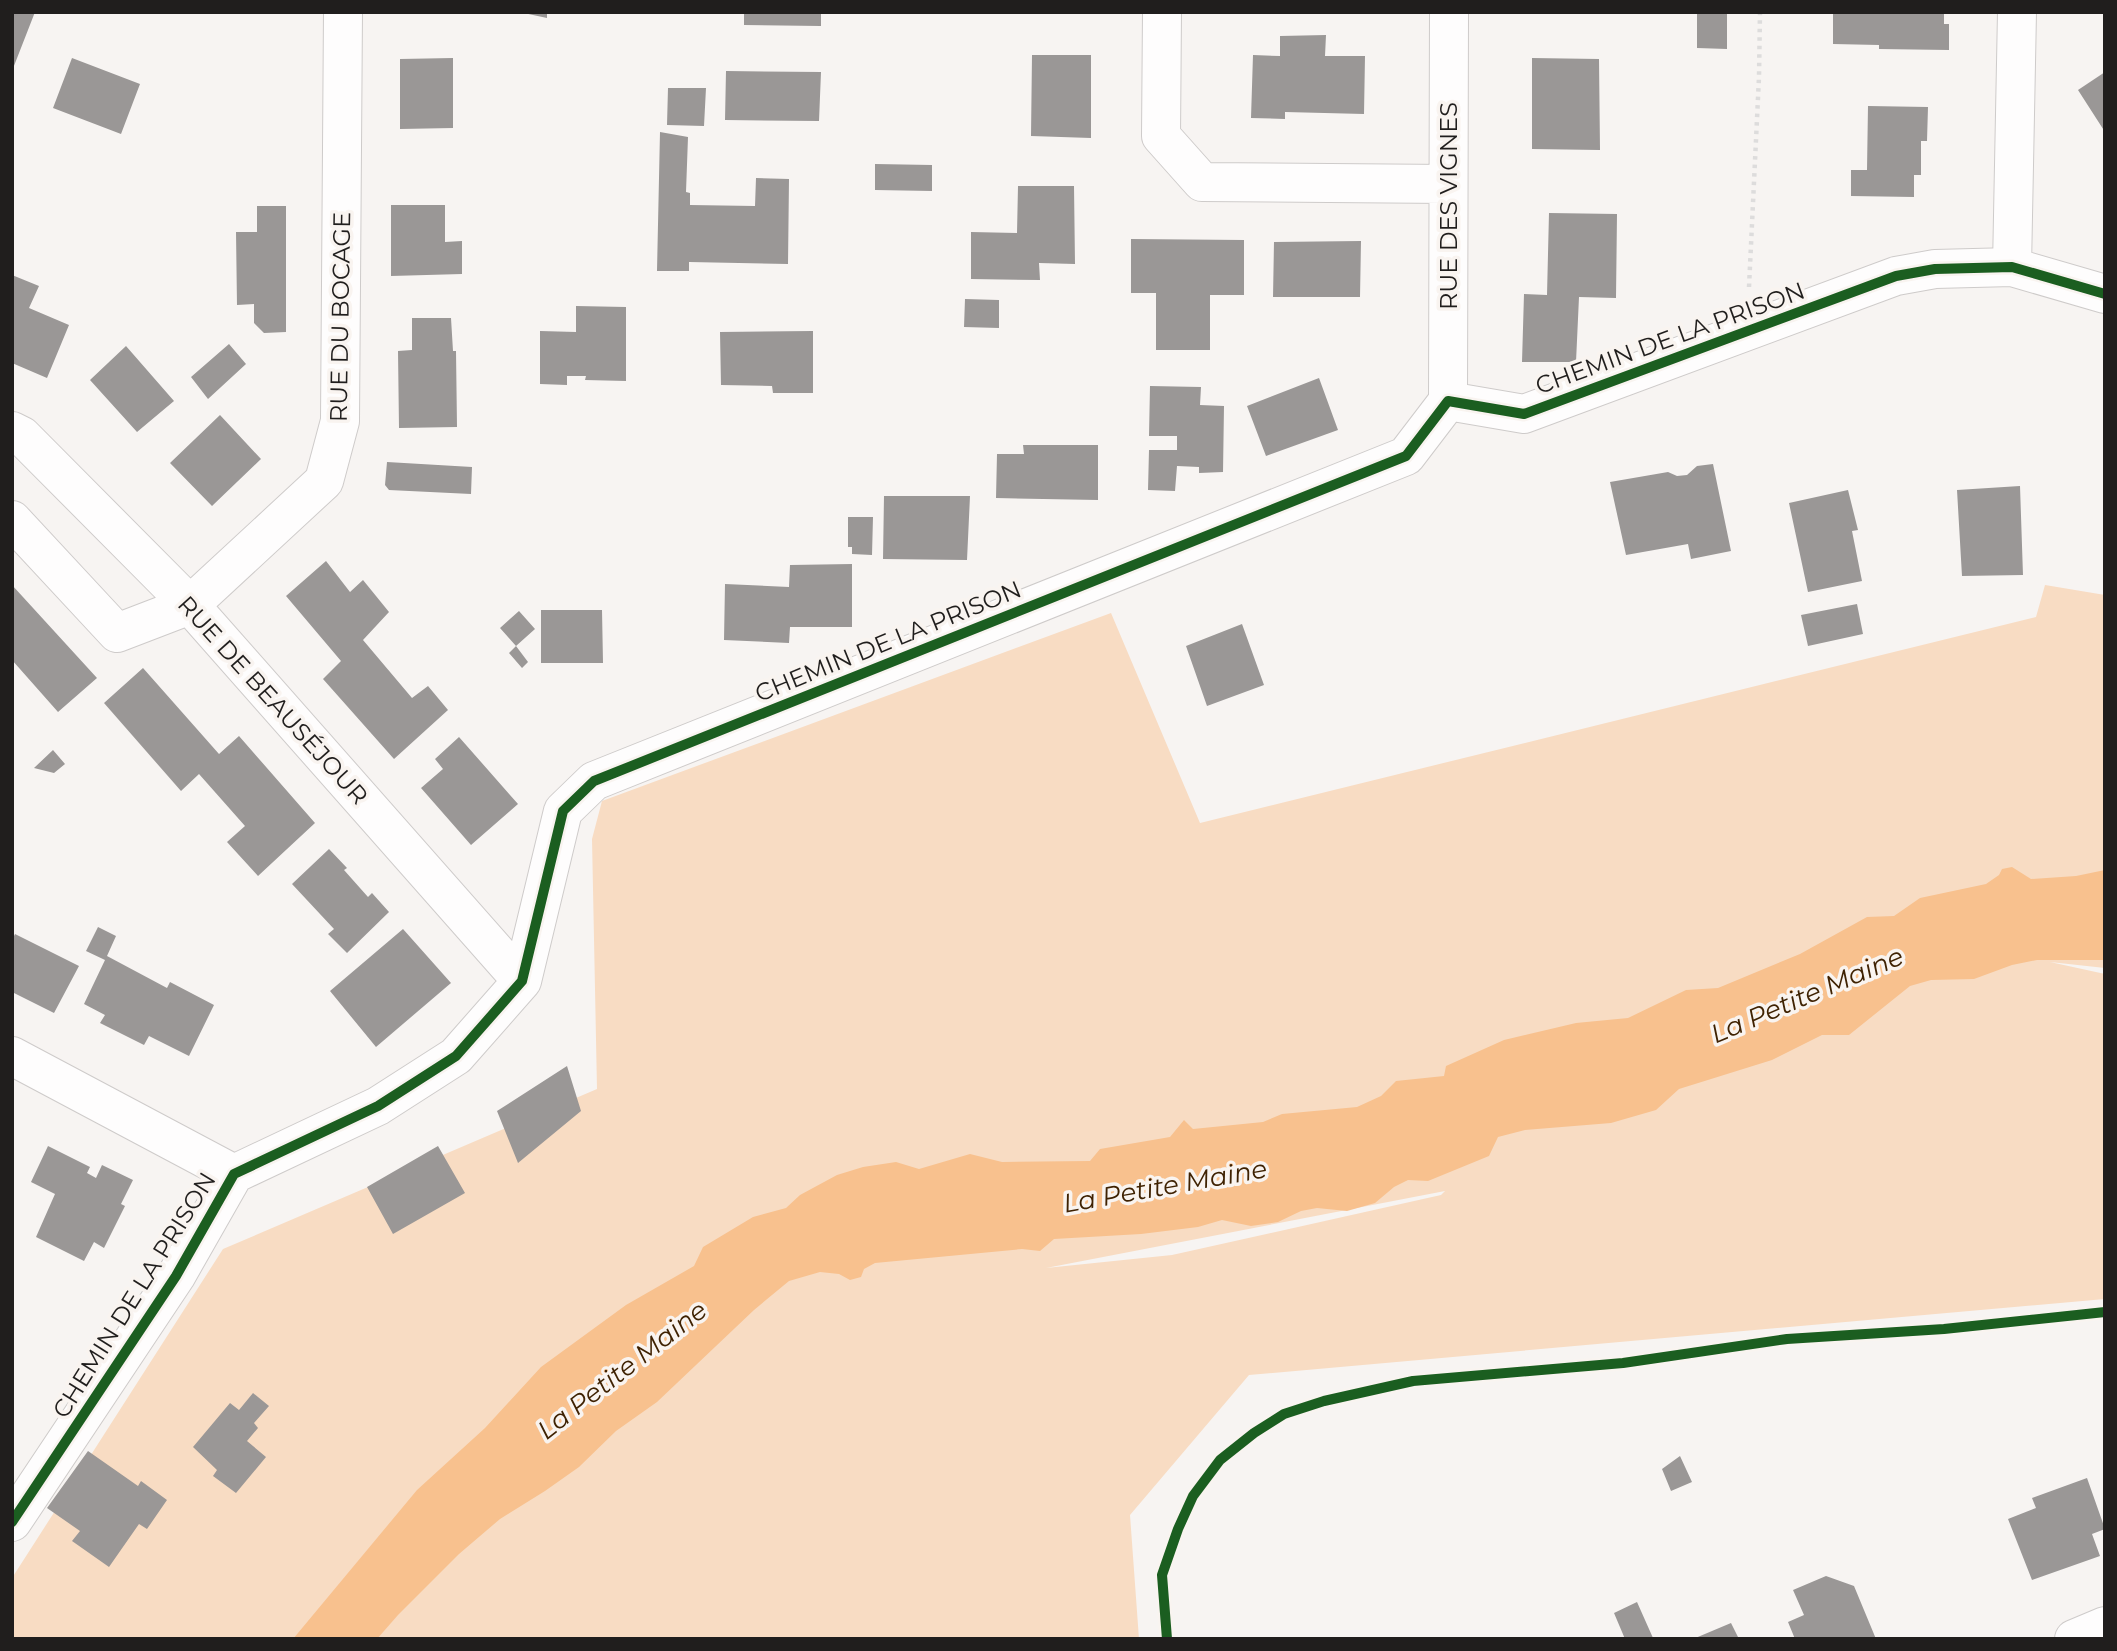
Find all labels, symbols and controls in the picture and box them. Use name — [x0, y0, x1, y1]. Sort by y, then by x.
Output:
street label: RUE DES VIGNES — [1434, 102, 1463, 310]
street label: RUE DU BOCAGE — [324, 212, 356, 422]
street label: CHEMIN DE LA PRISON — [1531, 276, 1809, 400]
street label: CHEMIN DE LA PRISON — [751, 574, 1025, 708]
street label: RUE DE BEAUSÉJOUR — [172, 590, 374, 810]
water label: La Petite Maine — [1706, 940, 1908, 1050]
water label: La Petite Maine — [1061, 1152, 1269, 1220]
street label: CHEMIN DE LA PRISON — [46, 1167, 222, 1423]
water label: La Petite Maine — [531, 1294, 713, 1446]

